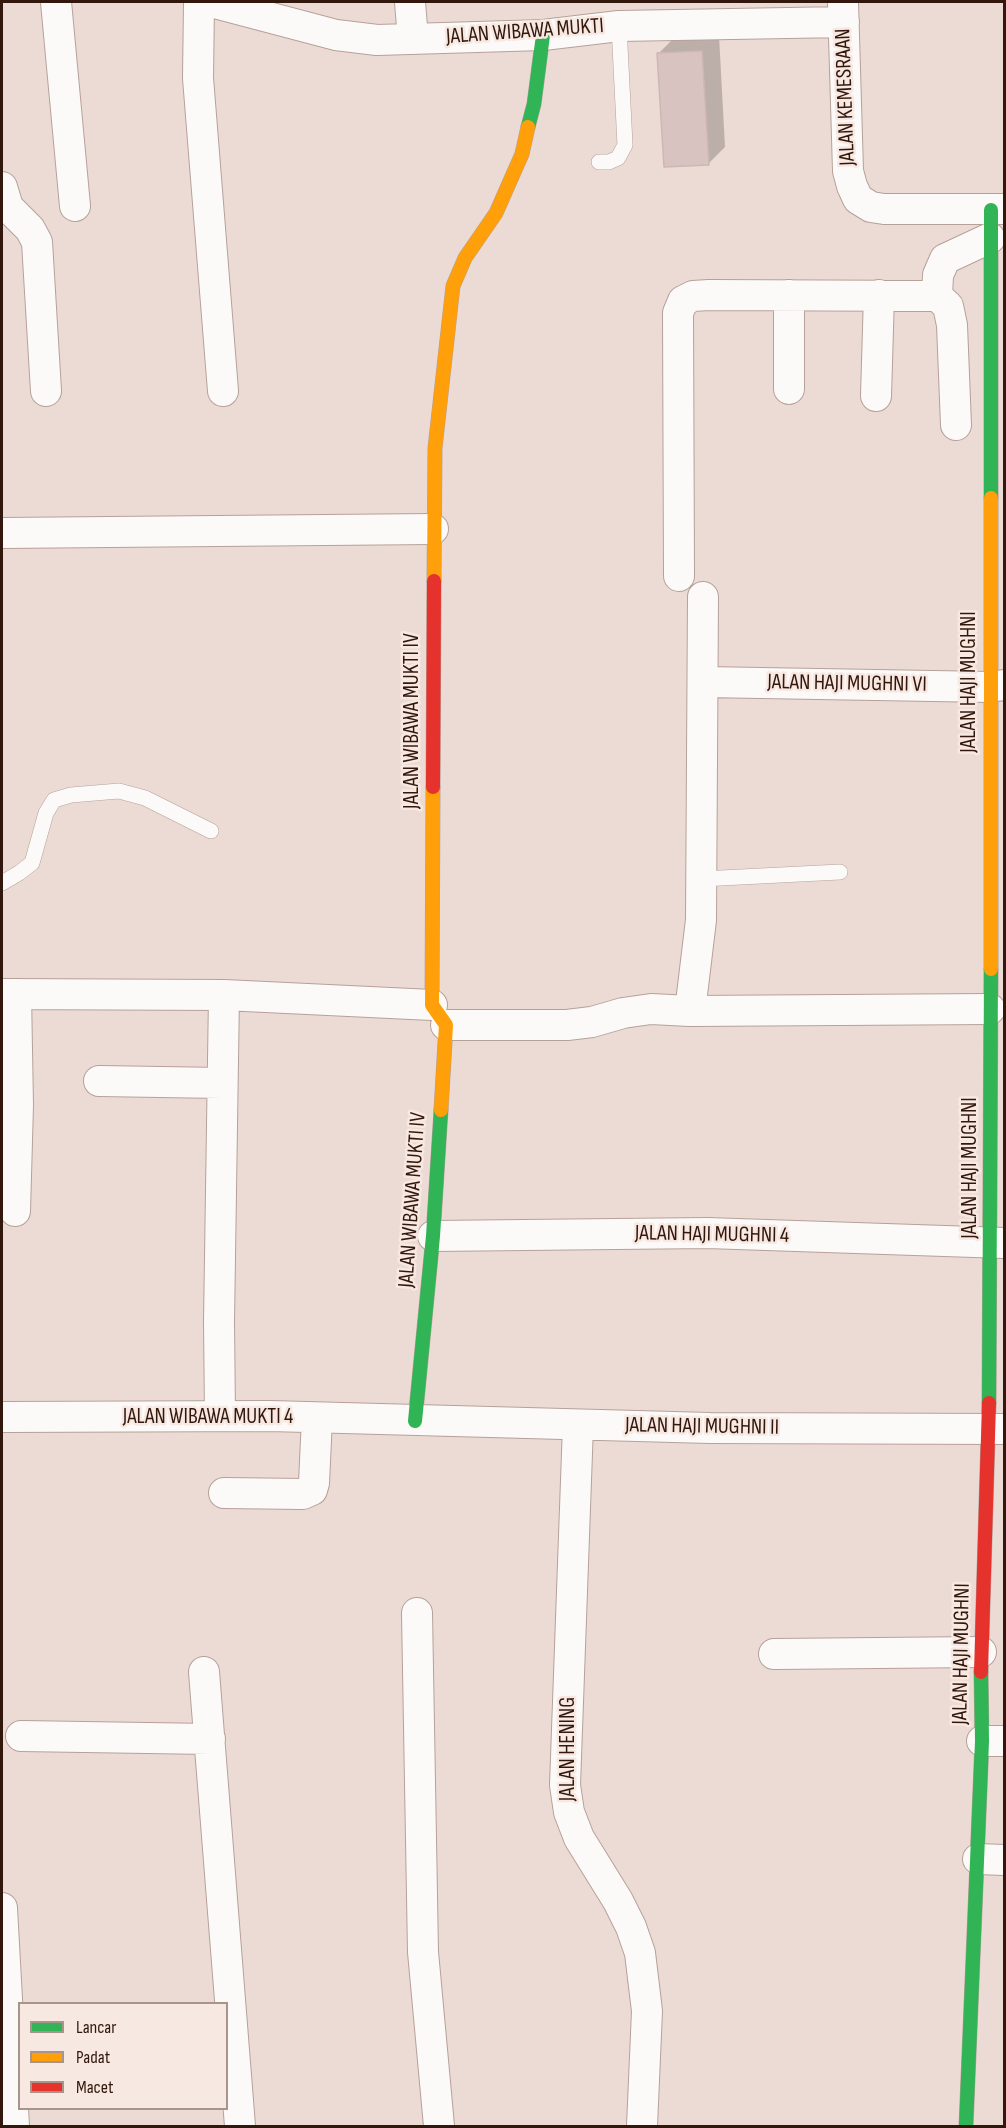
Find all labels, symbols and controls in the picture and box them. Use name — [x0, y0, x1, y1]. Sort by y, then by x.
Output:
street label: JALAN WIBAWA MUKTI — [445, 13, 605, 51]
street label: JALAN KEMESRAAN — [830, 28, 862, 166]
street label: JALAN HAJI MUGHNI — [956, 611, 982, 753]
street label: JALAN WIBAWA MUKTI IV — [399, 633, 425, 809]
street label: JALAN HAJI MUGHNI VI — [767, 669, 927, 699]
street label: JALAN HAJI MUGHNI — [957, 1097, 983, 1239]
street label: JALAN WIBAWA MUKTI IV — [394, 1111, 432, 1289]
street label: JALAN HAJI MUGHNI 4 — [635, 1220, 789, 1250]
street label: JALAN WIBAWA MUKTI 4 — [123, 1404, 293, 1430]
street label: JALAN HAJI MUGHNI II — [625, 1412, 779, 1442]
street label: JALAN HAJI MUGHNI — [948, 1583, 976, 1725]
street label: JALAN HENING — [555, 1697, 581, 1801]
legend — [18, 2002, 228, 2110]
text: Lancar — [76, 2017, 116, 2038]
text: Padat — [76, 2047, 110, 2068]
text: Macet — [76, 2077, 113, 2098]

